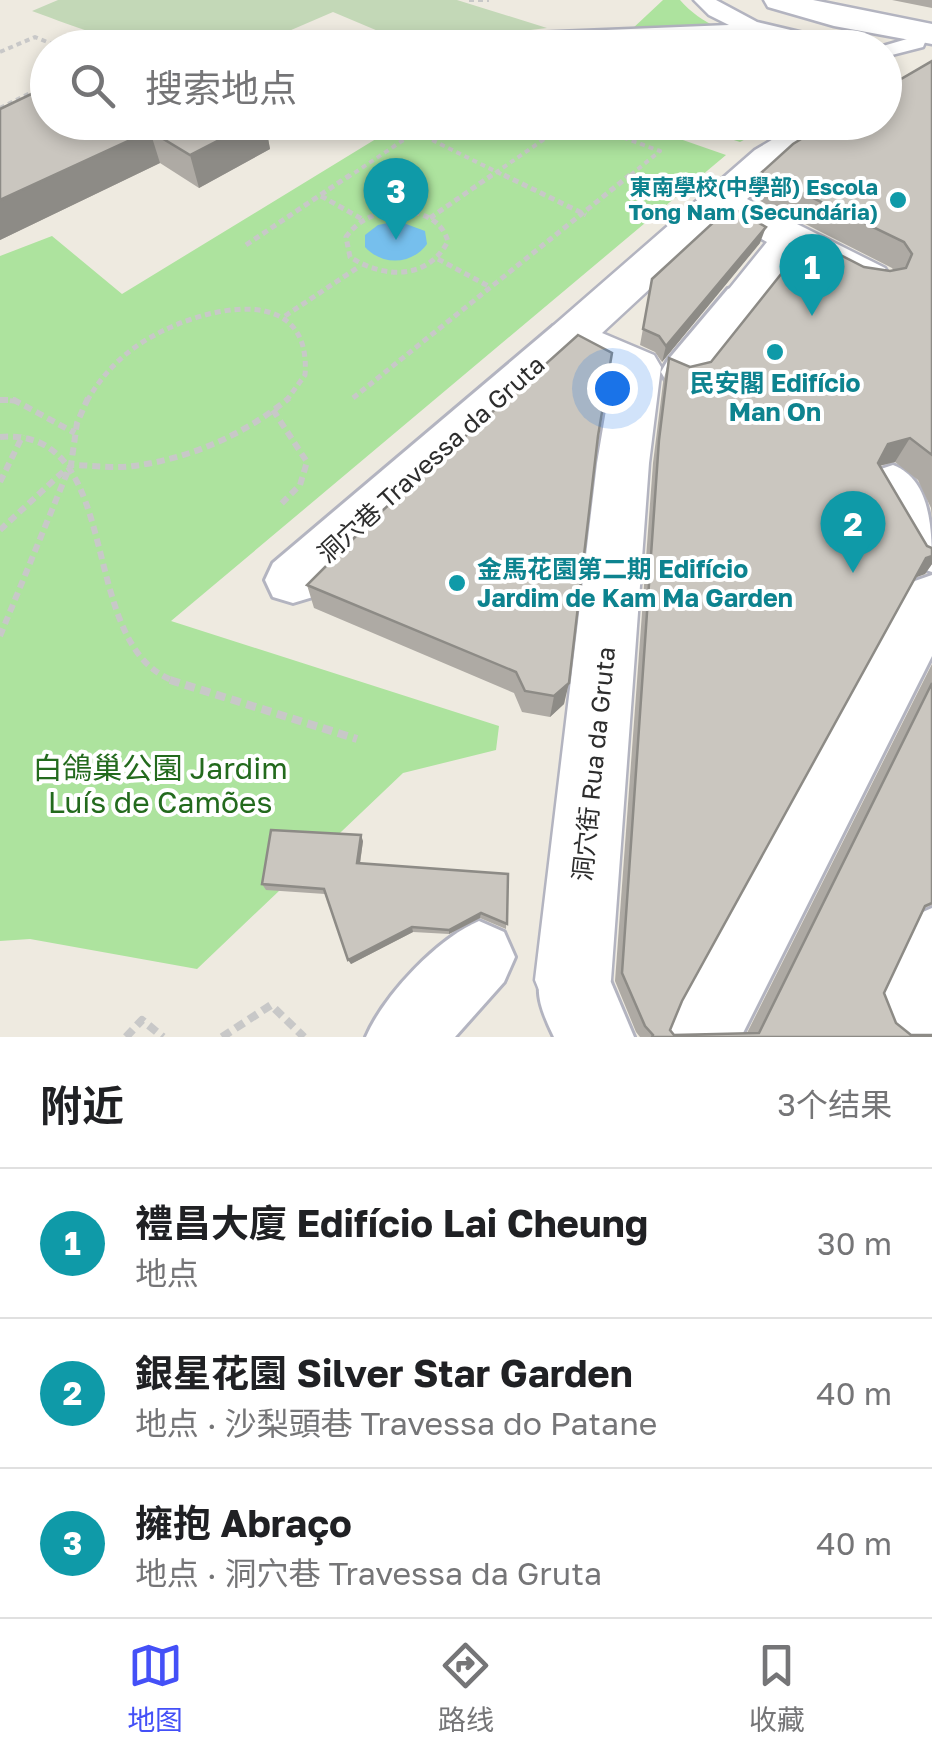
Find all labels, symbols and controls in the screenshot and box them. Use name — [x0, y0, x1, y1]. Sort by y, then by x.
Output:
search box — [30, 30, 902, 140]
icon: search — [65, 58, 120, 113]
text: 搜索地点 — [145, 65, 297, 110]
pin: 3 — [364, 158, 428, 240]
place label: 東南學校(中學部) Escola Tong Nam (Secundária) — [629, 173, 878, 225]
marker: 東南學校(中學部) Escola Tong Nam (Secundária) — [887, 189, 909, 211]
pin: 1 — [780, 234, 844, 316]
marker: 民安閣 Edifício Man On — [764, 341, 786, 363]
street label: 洞穴巷 Travessa da Gruta — [311, 348, 551, 569]
your location — [587, 363, 638, 414]
place label: 民安閣 Edifício Man On — [689, 367, 861, 427]
pin: 2 — [820, 490, 886, 573]
place label: 金馬花園第二期 Edifício Jardim de Kam Ma Garden — [477, 553, 793, 613]
marker: 金馬花園第二期 Edifício Jardim de Kam Ma Garden — [446, 572, 468, 594]
street label: 洞穴街 Rua da Gruta — [566, 645, 621, 883]
park label: 白鴿巢公園 Jardim Luís de Camões — [32, 750, 288, 820]
text: 附近 — [40, 1080, 124, 1130]
text: 3个结果 — [777, 1085, 892, 1123]
text: 禮昌大廈 Edifício Lai Cheung — [135, 1200, 648, 1245]
text: 1 — [64, 1224, 81, 1262]
text: 30 m — [817, 1224, 892, 1262]
text: 地点 — [135, 1254, 199, 1292]
text: 銀星花園 Silver Star Garden — [135, 1350, 633, 1395]
text: 2 — [63, 1374, 82, 1412]
text: 40 m — [816, 1374, 892, 1412]
text: 地点 · 沙梨頭巷 Travessa do Patane — [135, 1404, 657, 1442]
text: 擁抱 Abraço — [135, 1500, 352, 1545]
text: 3 — [63, 1524, 82, 1562]
text: 40 m — [816, 1524, 892, 1562]
text: 地点 · 洞穴巷 Travessa da Gruta — [135, 1554, 602, 1592]
tab: 地图 — [127, 1638, 183, 1738]
tab: 路线 — [438, 1638, 494, 1738]
tab: 收藏 — [749, 1638, 805, 1738]

